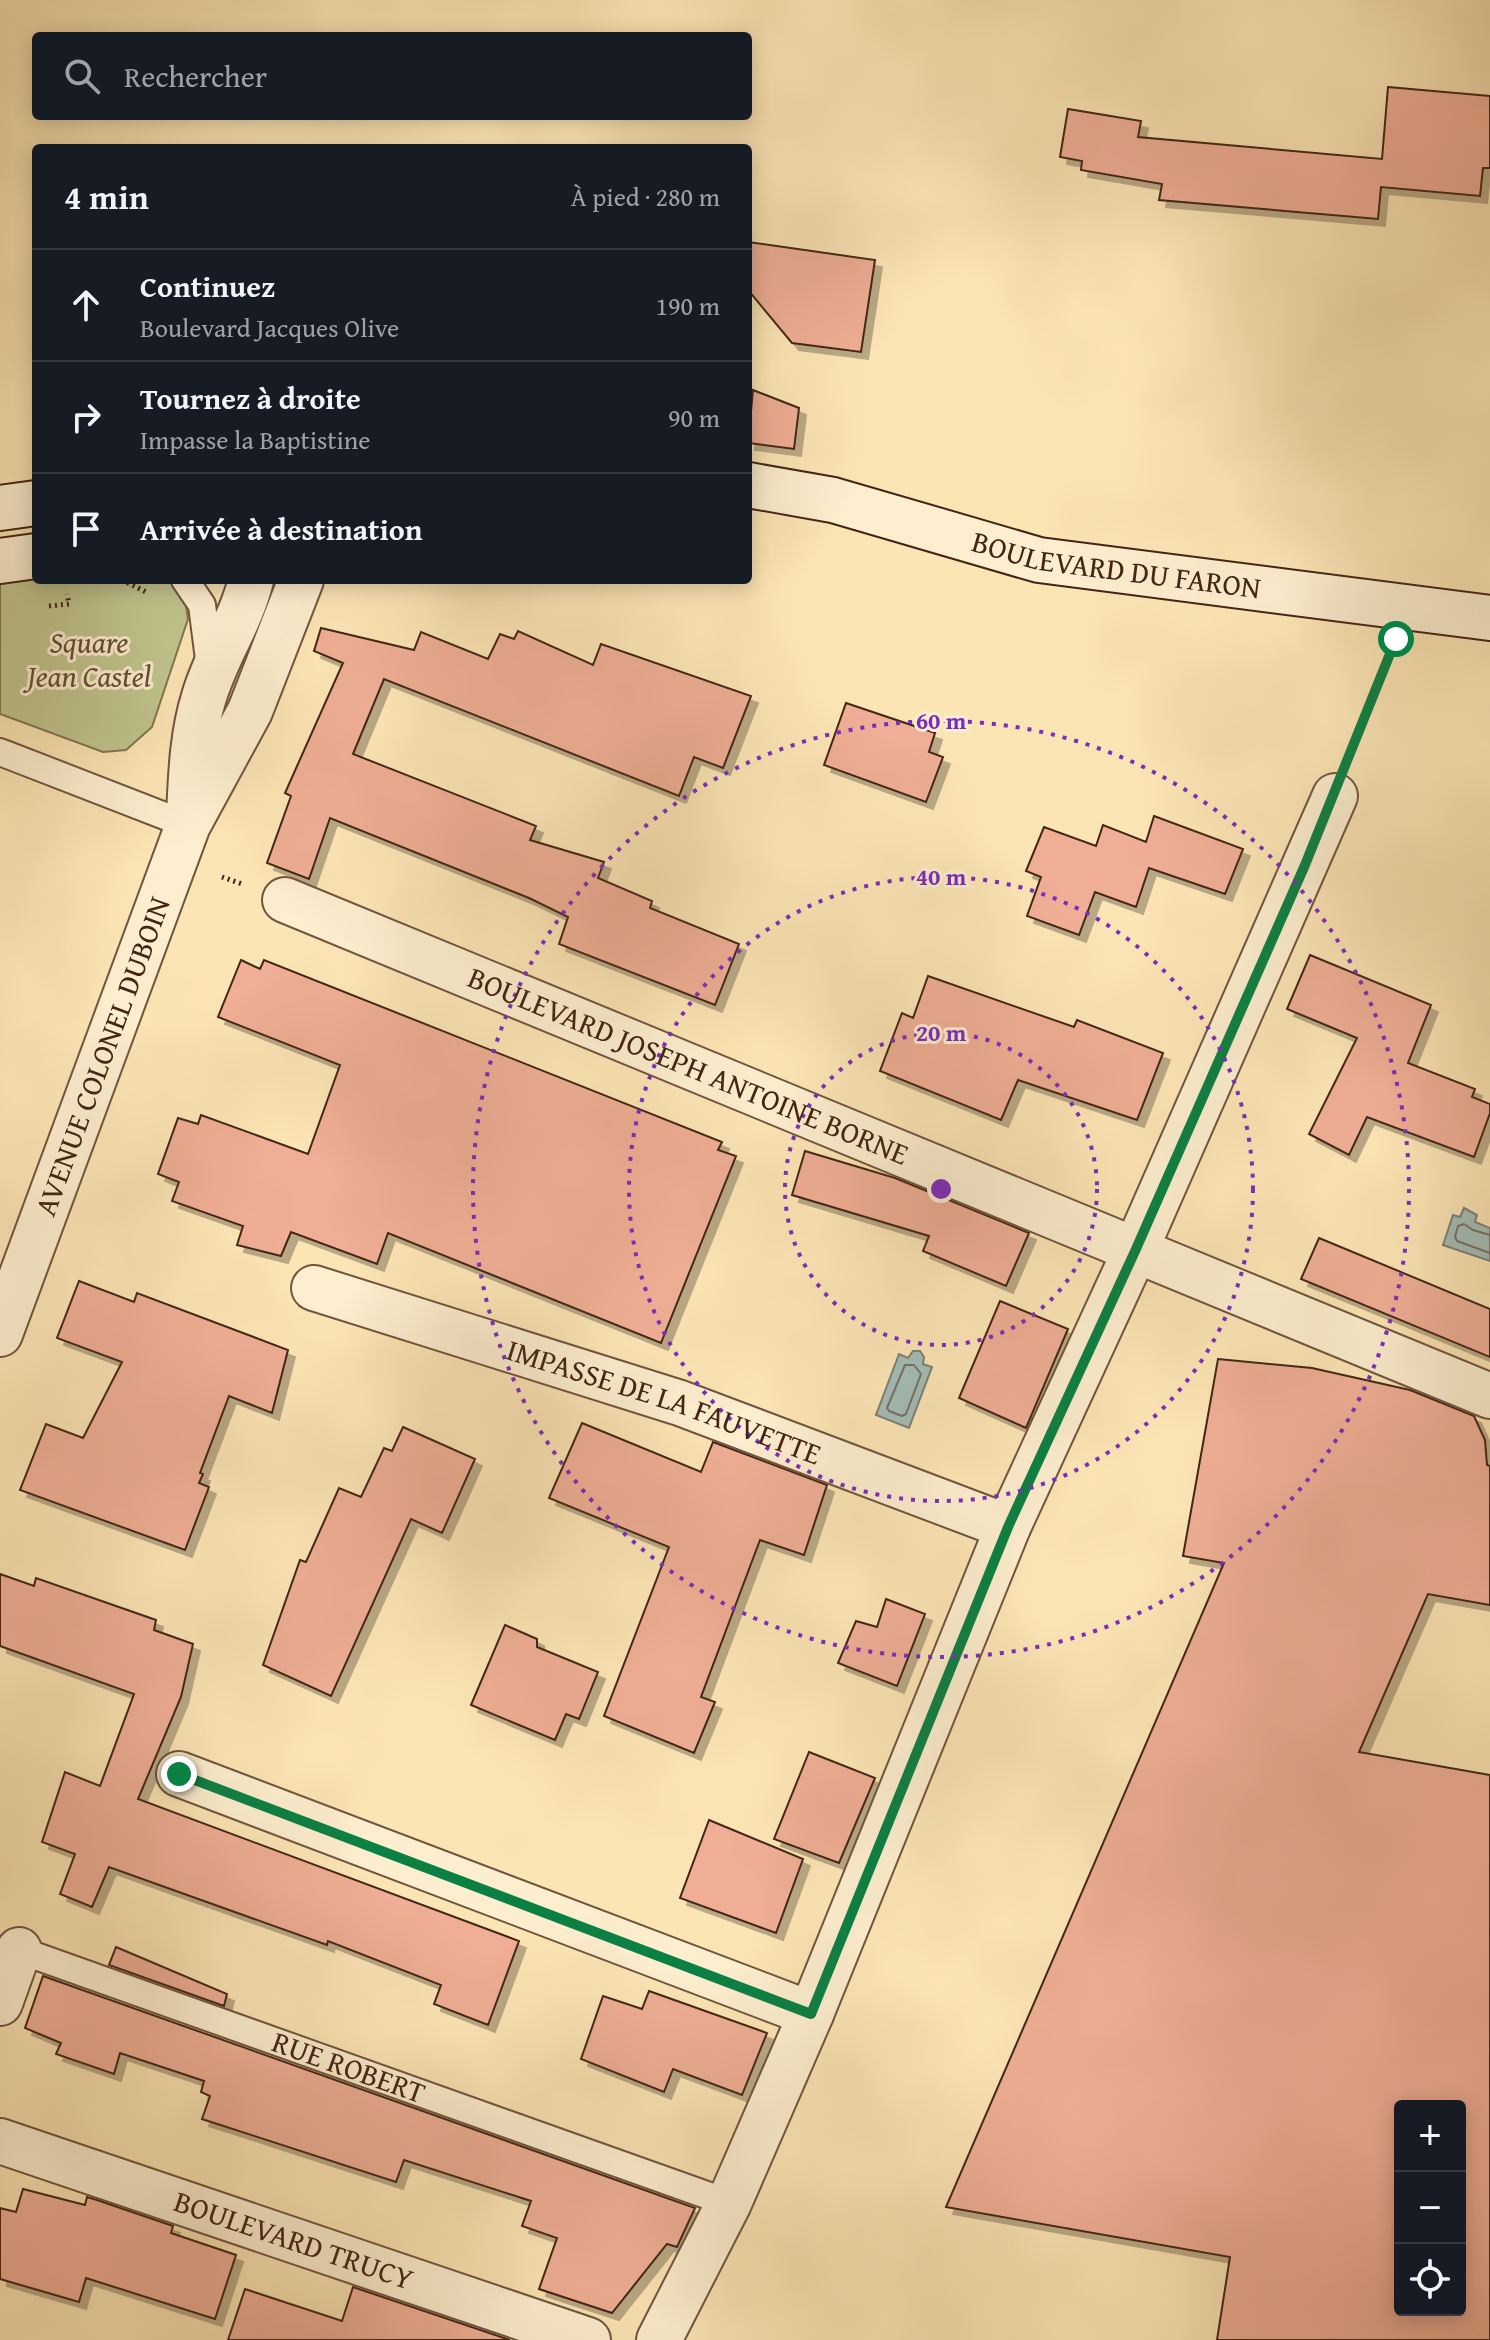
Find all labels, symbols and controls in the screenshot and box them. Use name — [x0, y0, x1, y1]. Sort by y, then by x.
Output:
search box — [32, 32, 752, 120]
icon: search — [60, 54, 104, 98]
text: Rechercher — [124, 54, 267, 98]
text: 4 min — [64, 172, 149, 221]
text: À pied · 280 m — [571, 177, 720, 216]
text: Continuez — [140, 264, 275, 308]
icon: ahead — [64, 283, 108, 327]
text: 190 m — [655, 286, 720, 325]
text: Boulevard Jacques Olive — [140, 308, 399, 347]
text: Tournez à droite — [140, 376, 361, 420]
icon: right — [64, 395, 108, 439]
text: 90 m — [668, 398, 720, 437]
text: Impasse la Baptistine — [140, 420, 371, 459]
icon: arrive — [64, 507, 108, 551]
text: Arrivée à destination — [140, 507, 422, 551]
street label: BOULEVARD DU FARON — [967, 519, 1263, 609]
park label: Square Jean Castel — [22, 620, 151, 698]
route start — [1378, 621, 1414, 657]
text: 60 m — [916, 703, 967, 738]
text: 40 m — [916, 859, 967, 894]
street label: AVENUE COLONEL DUBOIN — [23, 890, 181, 1222]
street label: BOULEVARD JOSEPH ANTOINE BORNE — [462, 955, 916, 1175]
text: 20 m — [916, 1015, 967, 1050]
centre of rings — [927, 1175, 955, 1203]
street label: IMPASSE DE LA FAUVETTE — [501, 1327, 828, 1475]
route end — [161, 1756, 197, 1792]
street label: RUE ROBERT — [266, 2019, 432, 2114]
map controls — [1394, 2100, 1466, 2316]
button: + — [1394, 2100, 1466, 2172]
button: − — [1394, 2172, 1466, 2244]
street label: BOULEVARD TRUCY — [168, 2179, 419, 2300]
button: locate — [1394, 2244, 1466, 2316]

